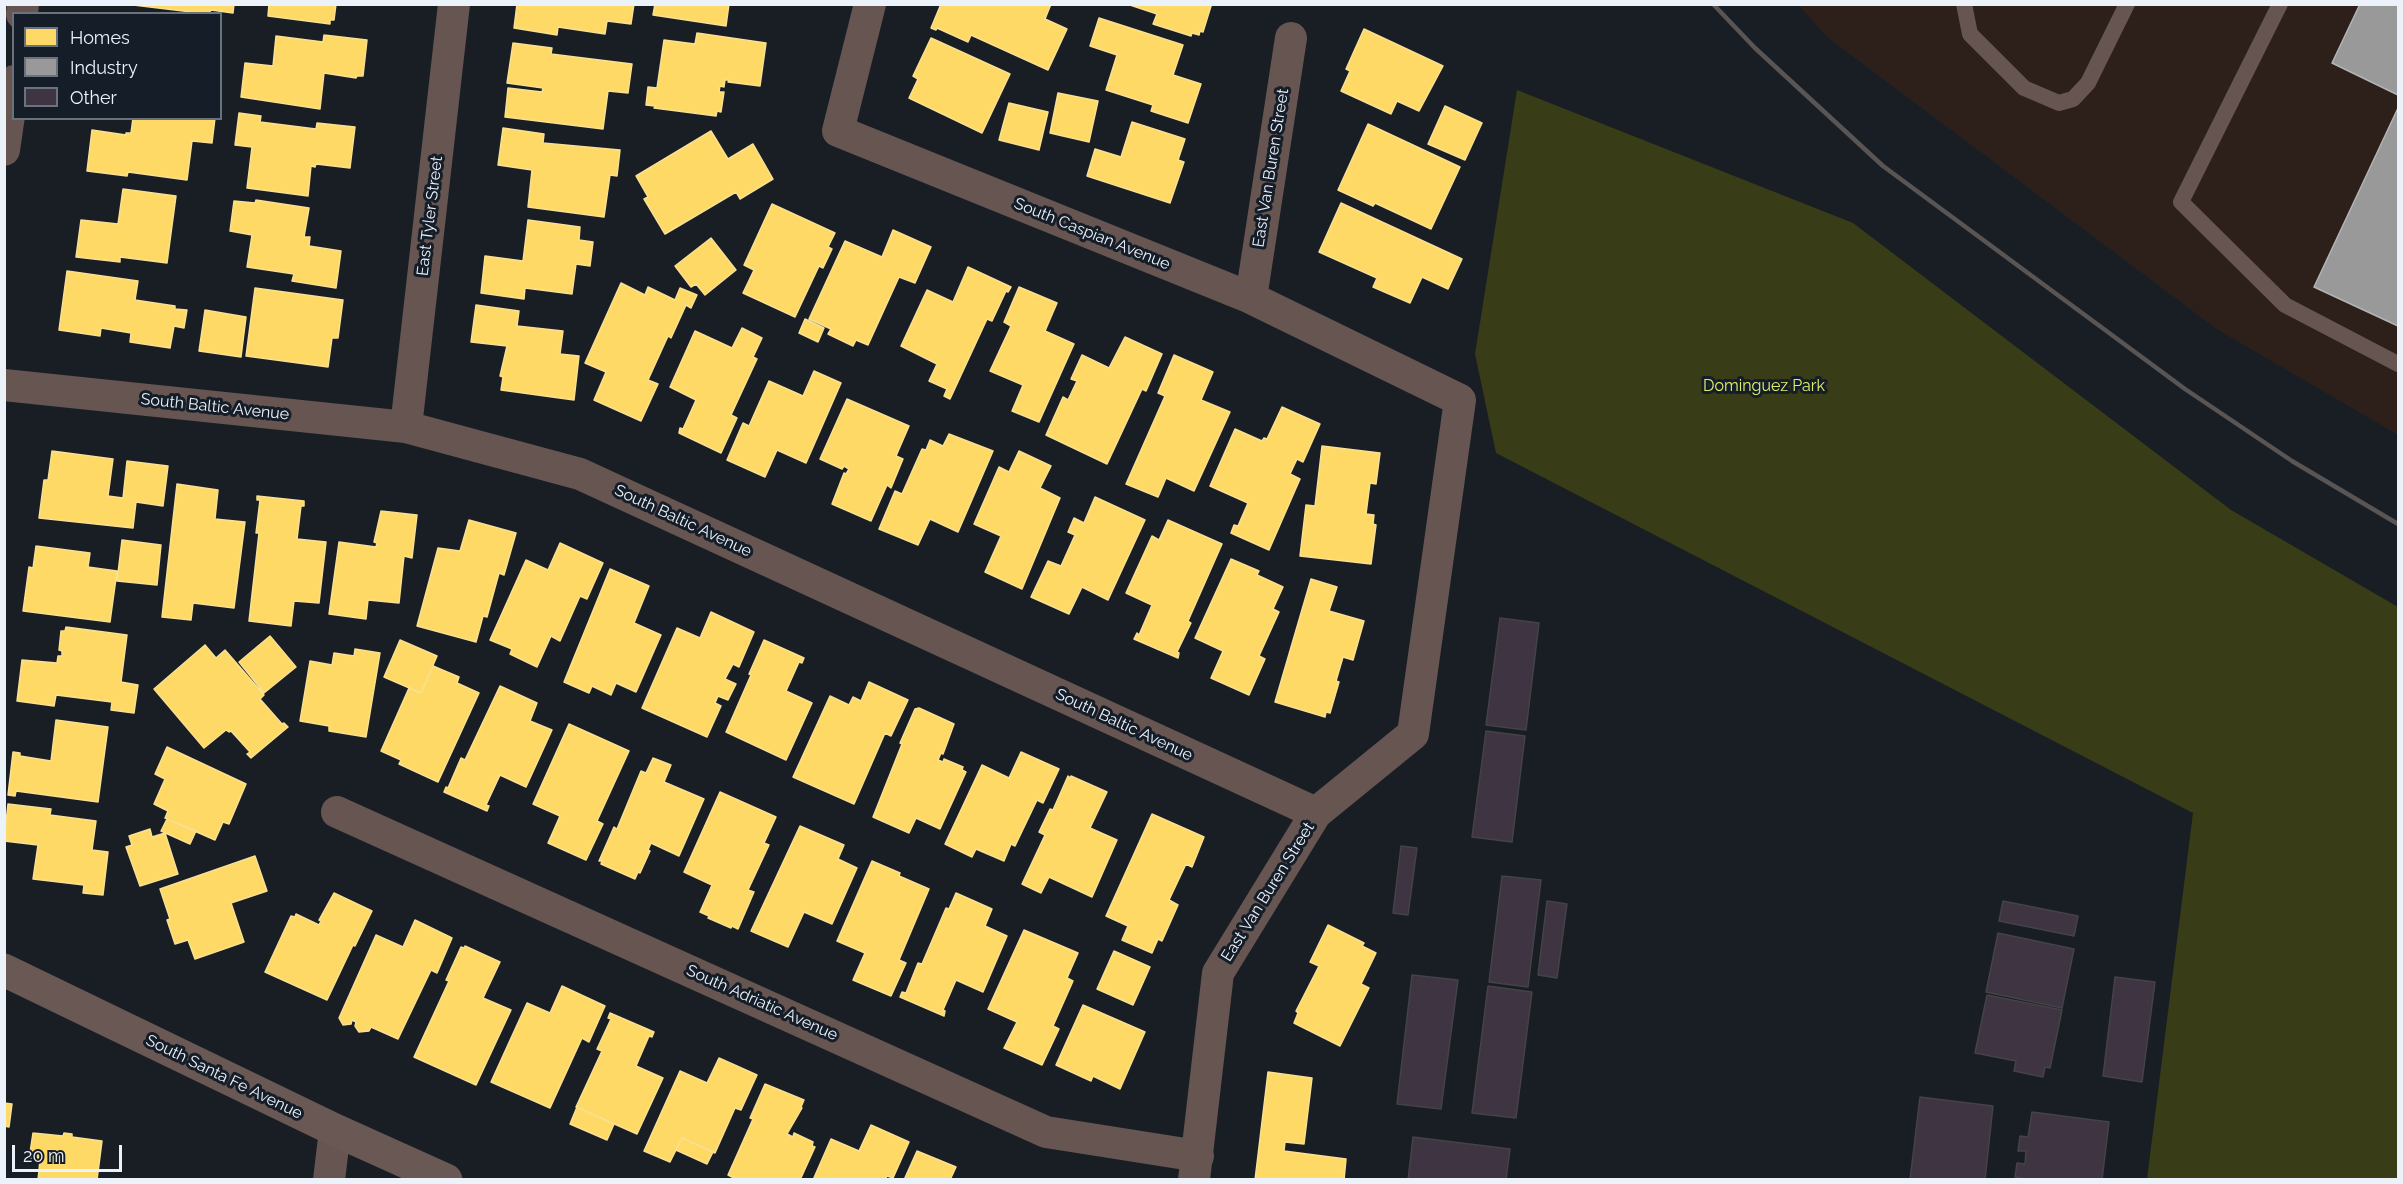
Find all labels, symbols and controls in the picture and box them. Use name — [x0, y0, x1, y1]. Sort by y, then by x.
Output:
legend — [12, 12, 222, 120]
text: Homes — [70, 27, 130, 48]
text: Industry — [70, 57, 138, 78]
text: Other — [70, 87, 117, 108]
street label: East Van Buren Street — [1249, 87, 1293, 249]
street label: East Tyler Street — [413, 155, 447, 277]
street label: South Caspian Avenue — [1011, 194, 1173, 274]
park label: Dominguez Park — [1703, 376, 1825, 396]
street label: South Baltic Avenue — [140, 390, 290, 424]
street label: South Baltic Avenue — [611, 481, 755, 561]
street label: South Baltic Avenue — [1052, 685, 1196, 765]
street label: East Van Buren Street — [1217, 819, 1319, 965]
street label: South Adriatic Avenue — [683, 961, 841, 1045]
street label: South Santa Fe Avenue — [143, 1031, 305, 1123]
scale bar — [15, 1133, 124, 1171]
text: 20 m — [23, 1145, 65, 1166]

